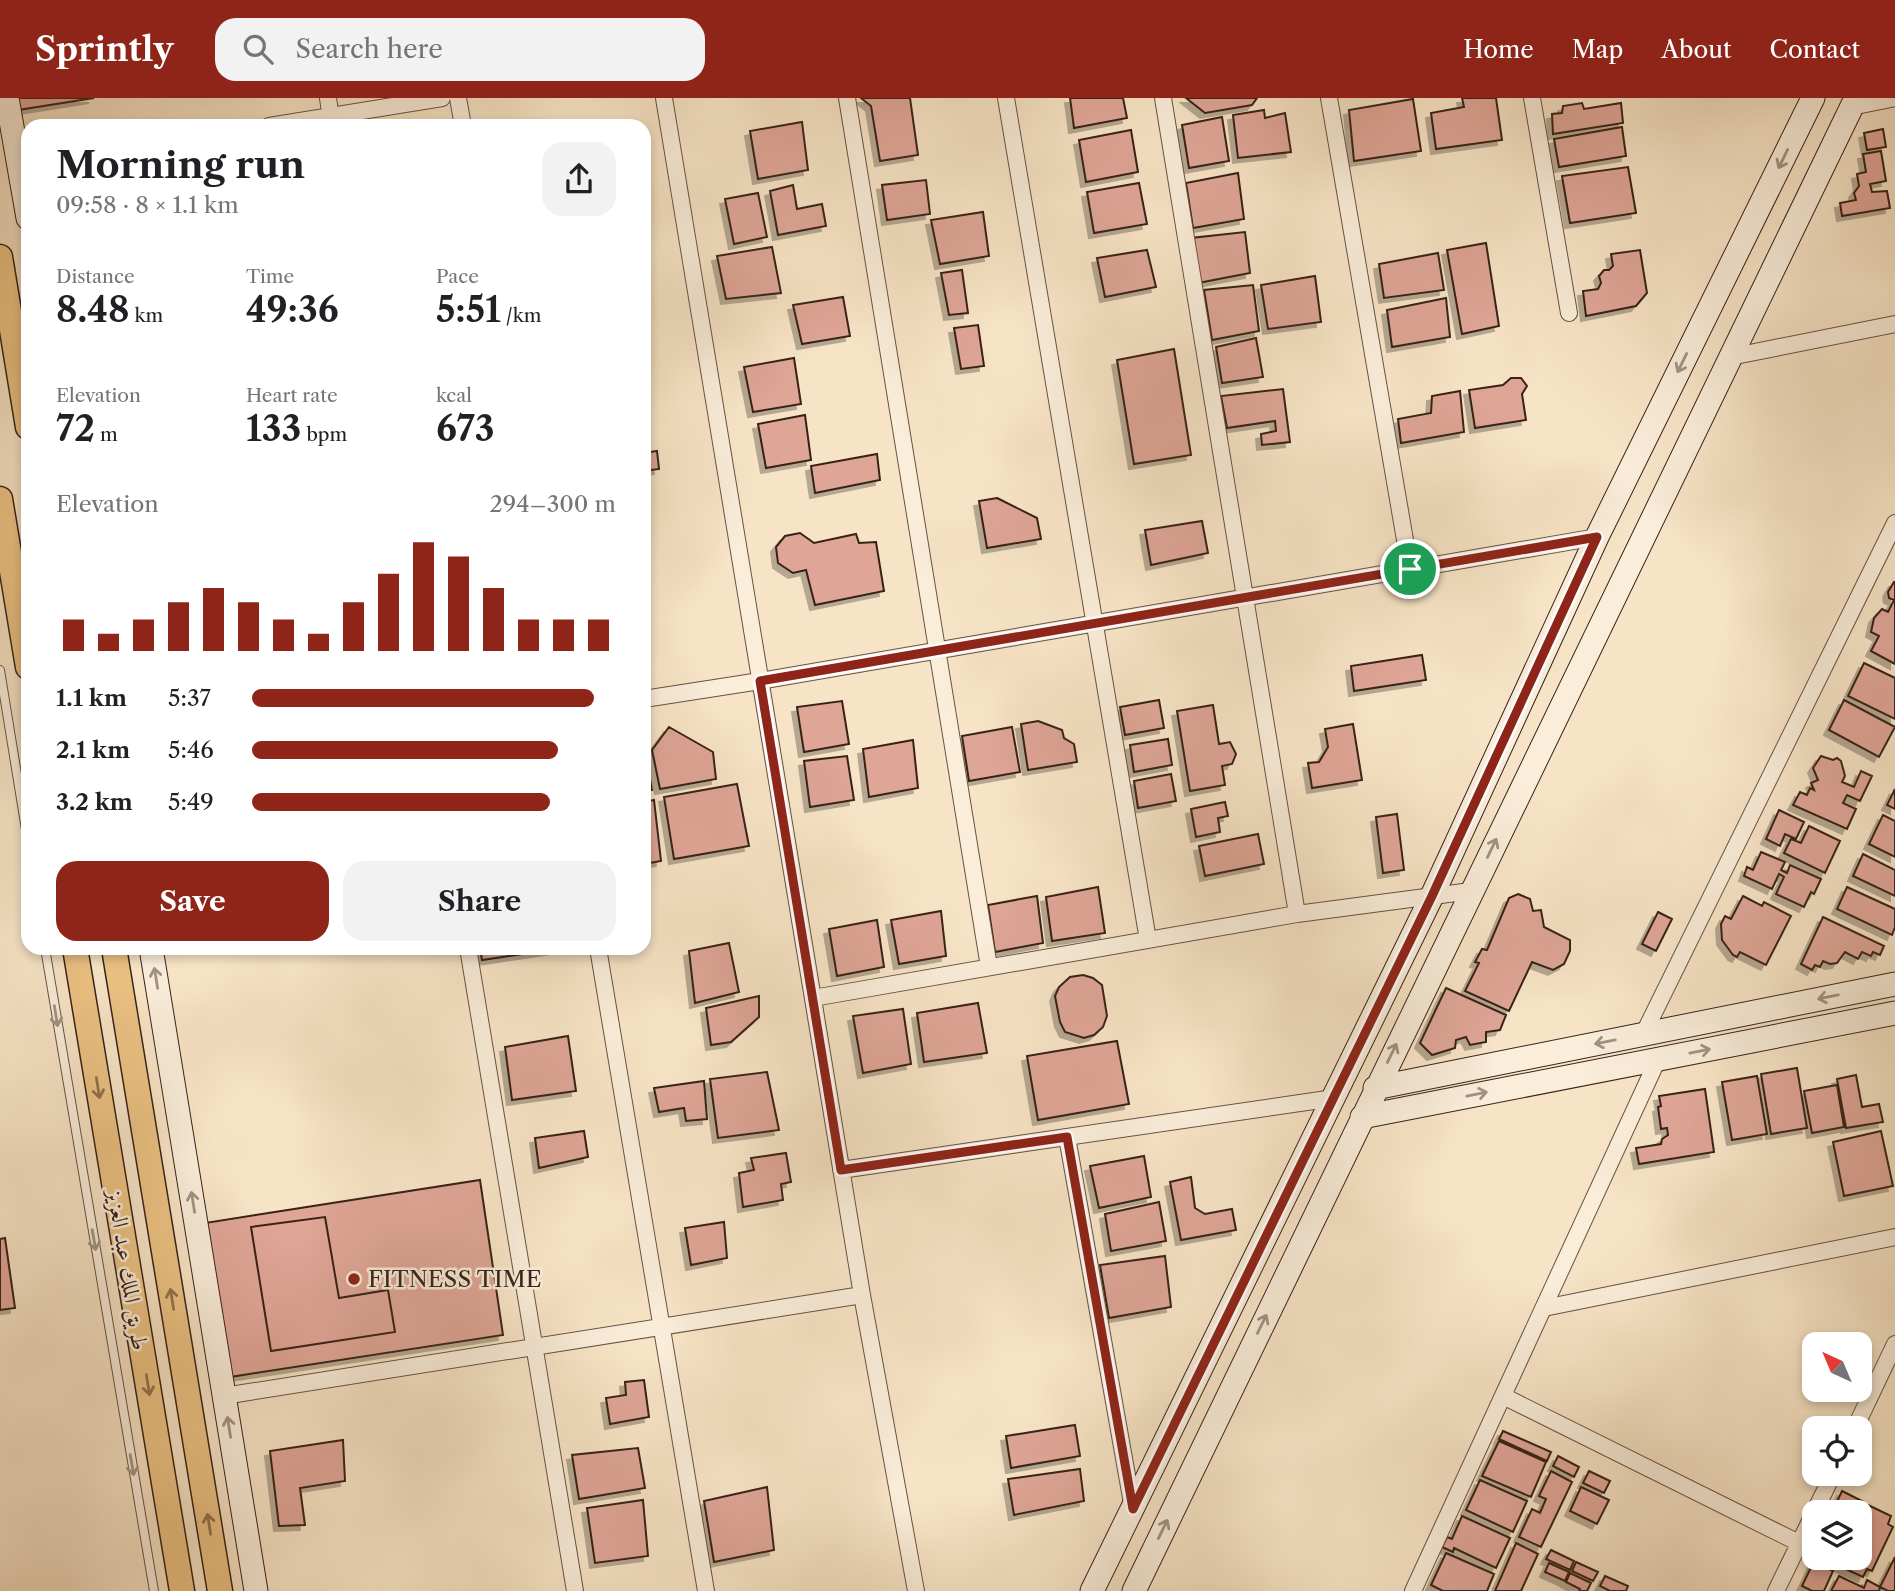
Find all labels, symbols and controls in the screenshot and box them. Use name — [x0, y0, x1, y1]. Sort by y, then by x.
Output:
search box — [215, 18, 705, 81]
text: Sprintly — [35, 29, 173, 70]
icon: search — [239, 30, 277, 68]
text: Search here — [295, 33, 443, 65]
text: Home — [1463, 35, 1534, 64]
text: Map — [1572, 35, 1623, 64]
text: About — [1661, 35, 1732, 64]
text: Contact — [1770, 35, 1860, 64]
text: Morning run — [56, 141, 305, 188]
button: share — [542, 142, 616, 216]
one-way arrow — [1776, 148, 1789, 169]
text: 09:58 · 8 × 1.1 km — [56, 191, 239, 219]
text: Distance — [56, 265, 135, 288]
text: Time — [246, 265, 294, 288]
text: Pace — [436, 265, 479, 288]
text: 8.48 — [56, 288, 130, 331]
text: 49:36 — [246, 288, 339, 331]
text: 5:51 — [436, 288, 501, 331]
text: km — [130, 304, 163, 327]
text: /km — [501, 304, 541, 327]
one-way arrow — [1675, 352, 1689, 373]
text: Elevation — [56, 384, 141, 407]
text: Heart rate — [246, 384, 338, 407]
text: kcal — [436, 384, 472, 407]
text: 72 — [56, 407, 95, 450]
text: 133 — [246, 407, 301, 450]
text: 673 — [436, 407, 495, 450]
text: m — [95, 423, 118, 446]
text: bpm — [301, 423, 347, 446]
text: Elevation — [56, 490, 159, 518]
text: 294–300 m — [490, 490, 616, 518]
pin — [1380, 539, 1440, 599]
icon: arrive — [1391, 550, 1429, 588]
text: 1.1 km — [56, 684, 127, 712]
text: 5:37 — [168, 684, 211, 712]
text: 2.1 km — [56, 736, 130, 764]
text: 5:46 — [168, 736, 214, 764]
text: 3.2 km — [56, 788, 133, 816]
text: 5:49 — [168, 788, 214, 816]
one-way arrow — [1486, 838, 1499, 859]
button: Save — [56, 861, 329, 941]
button: Share — [343, 861, 616, 941]
one-way arrow — [149, 967, 162, 990]
one-way arrow — [1817, 991, 1840, 1005]
one-way arrow — [50, 1004, 63, 1027]
one-way arrow — [1594, 1036, 1617, 1050]
one-way arrow — [1386, 1043, 1400, 1064]
one-way arrow — [1688, 1043, 1711, 1057]
one-way arrow — [92, 1076, 105, 1099]
one-way arrow — [1465, 1087, 1488, 1101]
street label: طريق الملك عبد العزيز — [100, 1186, 155, 1353]
one-way arrow — [186, 1191, 199, 1214]
one-way arrow — [88, 1228, 101, 1251]
place label: FITNESS TIME — [368, 1265, 542, 1293]
marker: FITNESS TIME — [346, 1271, 362, 1287]
one-way arrow — [165, 1288, 178, 1311]
one-way arrow — [1256, 1314, 1269, 1335]
north arrow — [1802, 1332, 1872, 1402]
map controls — [1802, 1332, 1872, 1570]
one-way arrow — [142, 1373, 155, 1396]
one-way arrow — [222, 1416, 235, 1439]
button: locate — [1802, 1416, 1872, 1486]
one-way arrow — [126, 1453, 139, 1475]
button: layers — [1802, 1500, 1872, 1570]
one-way arrow — [202, 1513, 215, 1536]
one-way arrow — [1158, 1519, 1171, 1540]

